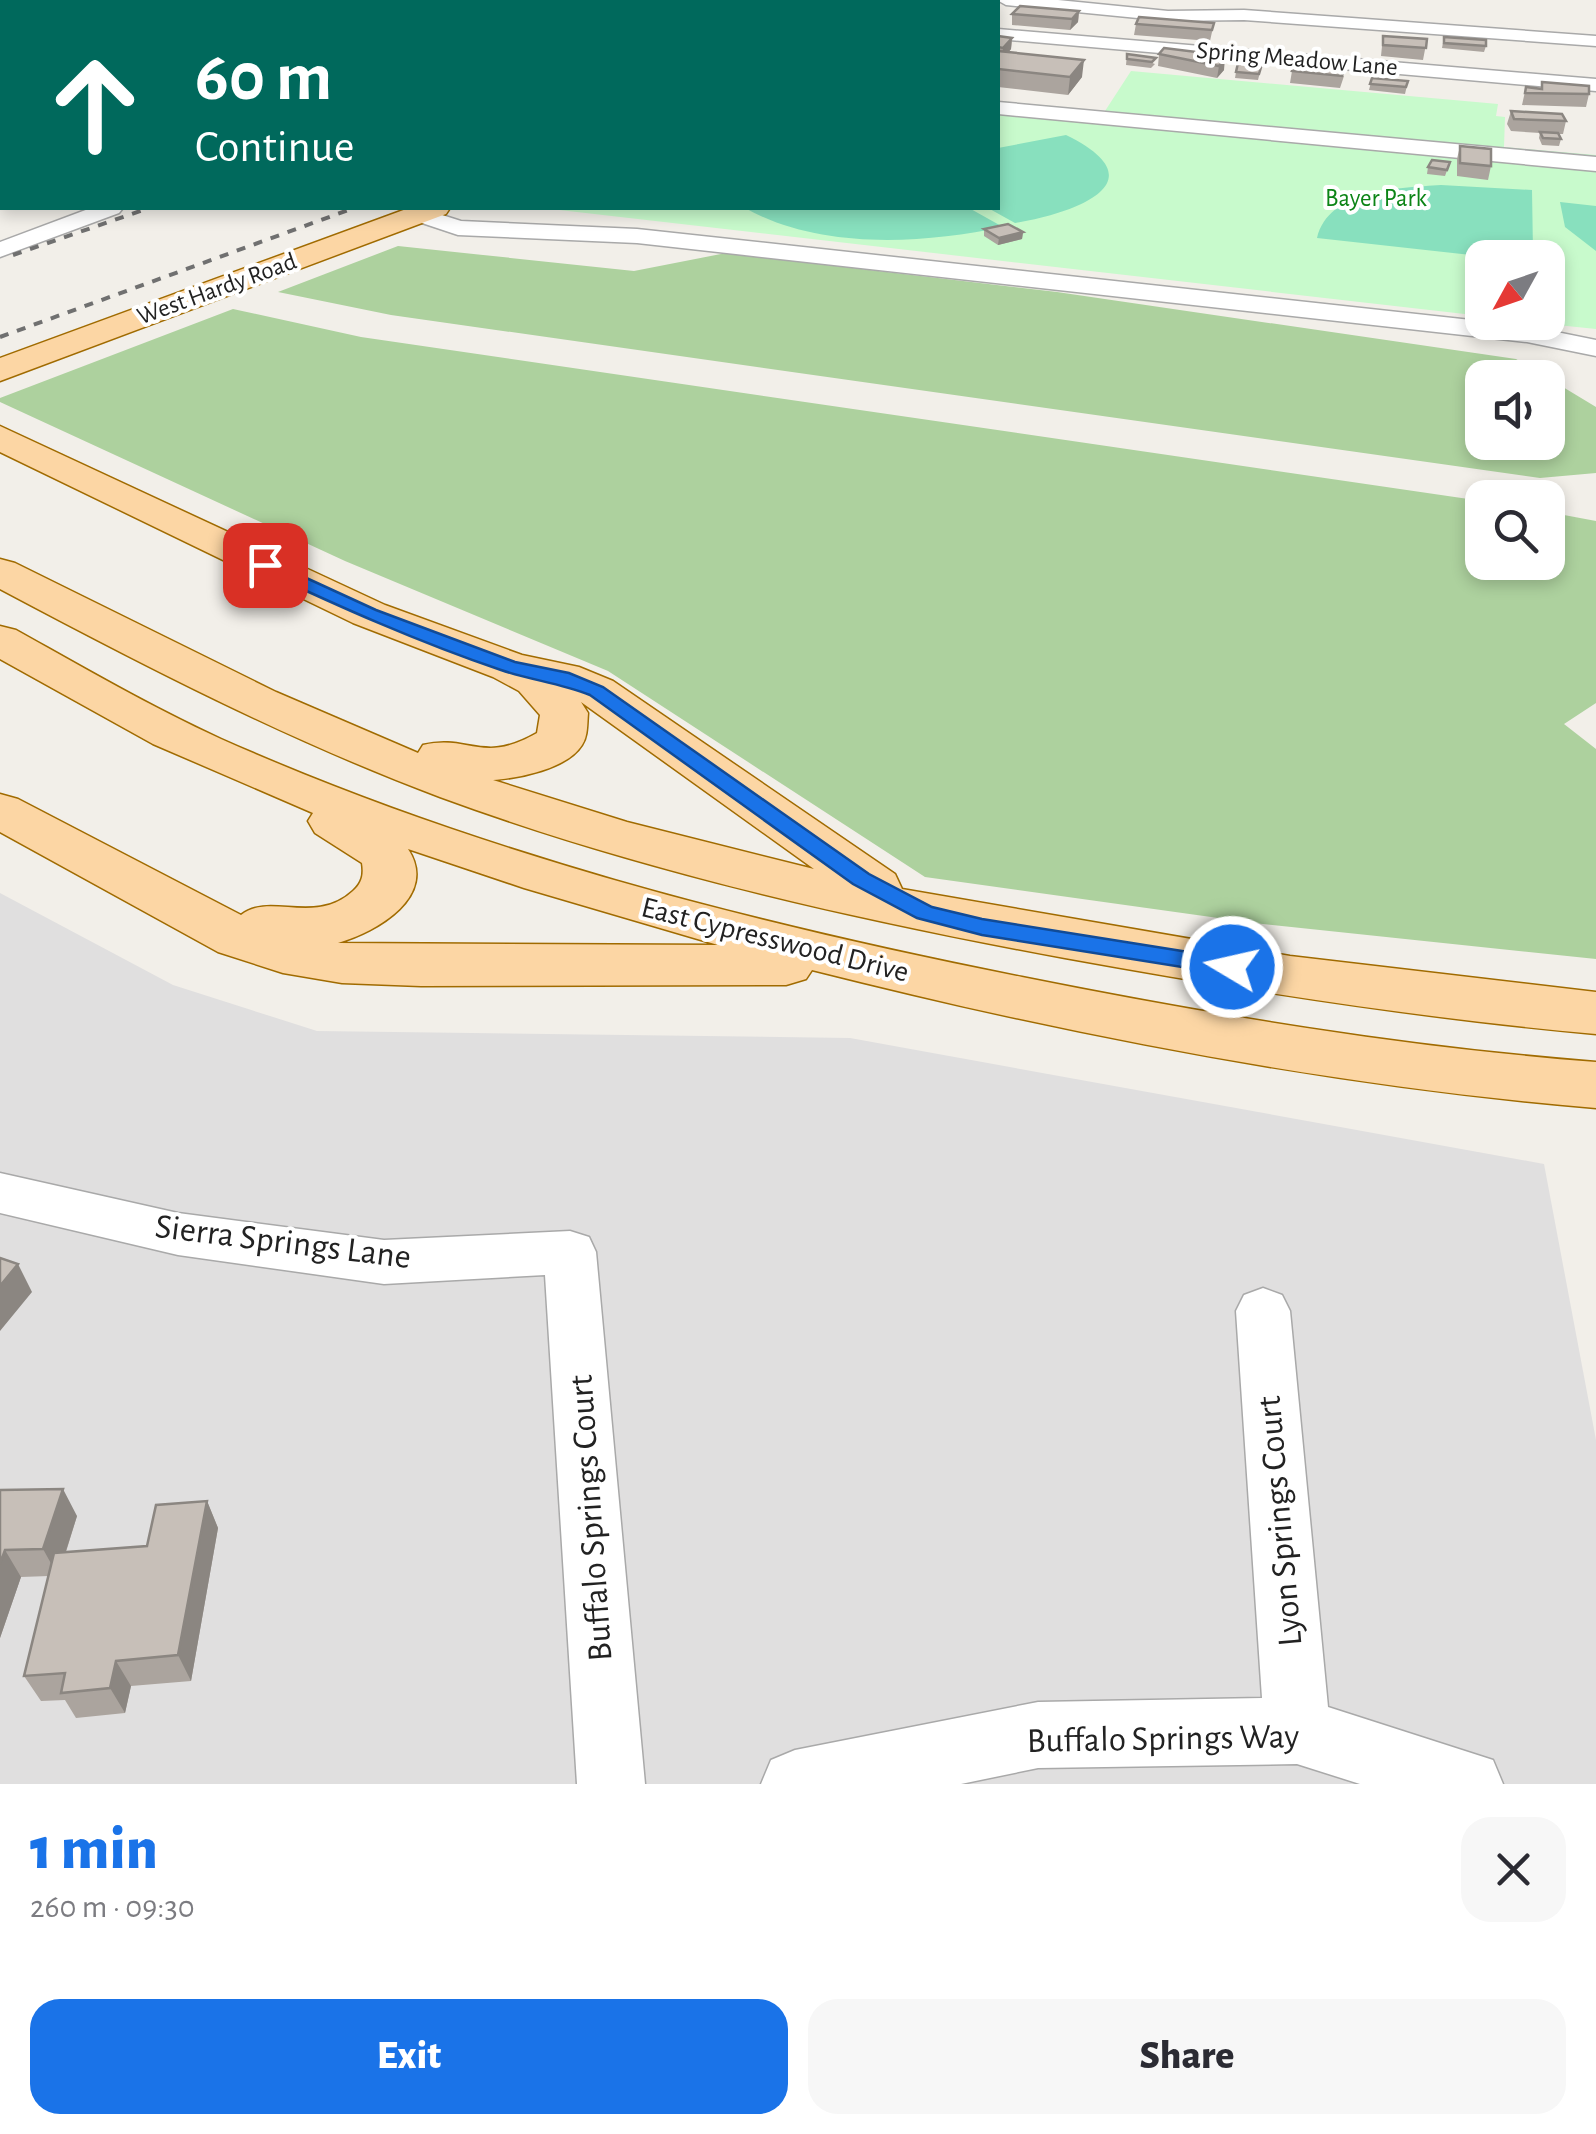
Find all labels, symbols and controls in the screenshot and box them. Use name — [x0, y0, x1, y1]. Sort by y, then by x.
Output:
street label: Spring Meadow Lane — [1195, 38, 1399, 80]
icon: ahead — [30, 40, 160, 170]
text: 60 m — [195, 43, 332, 113]
text: Continue — [195, 125, 354, 170]
park label: Bayer Park — [1325, 186, 1428, 211]
north arrow — [1465, 240, 1565, 340]
map controls — [1465, 240, 1565, 580]
street label: West Hardy Road — [134, 249, 300, 329]
button: sound — [1465, 360, 1565, 460]
button: search — [1465, 480, 1565, 580]
pin — [223, 523, 308, 608]
icon: arrive — [238, 538, 293, 593]
street label: East Cypresswood Drive — [638, 892, 912, 988]
position arrow — [1180, 915, 1284, 1019]
street label: Sierra Springs Lane — [153, 1209, 413, 1275]
street label: Buffalo Springs Court — [564, 1374, 618, 1662]
street label: Lyon Springs Court — [1252, 1394, 1308, 1648]
street label: Buffalo Springs Way — [1026, 1719, 1300, 1759]
button: close — [1461, 1817, 1566, 1922]
text: 1 min — [30, 1820, 158, 1880]
text: 260 m · 09:30 — [30, 1891, 195, 1923]
button: Exit — [30, 1999, 788, 2114]
button: Share — [808, 1999, 1566, 2114]

